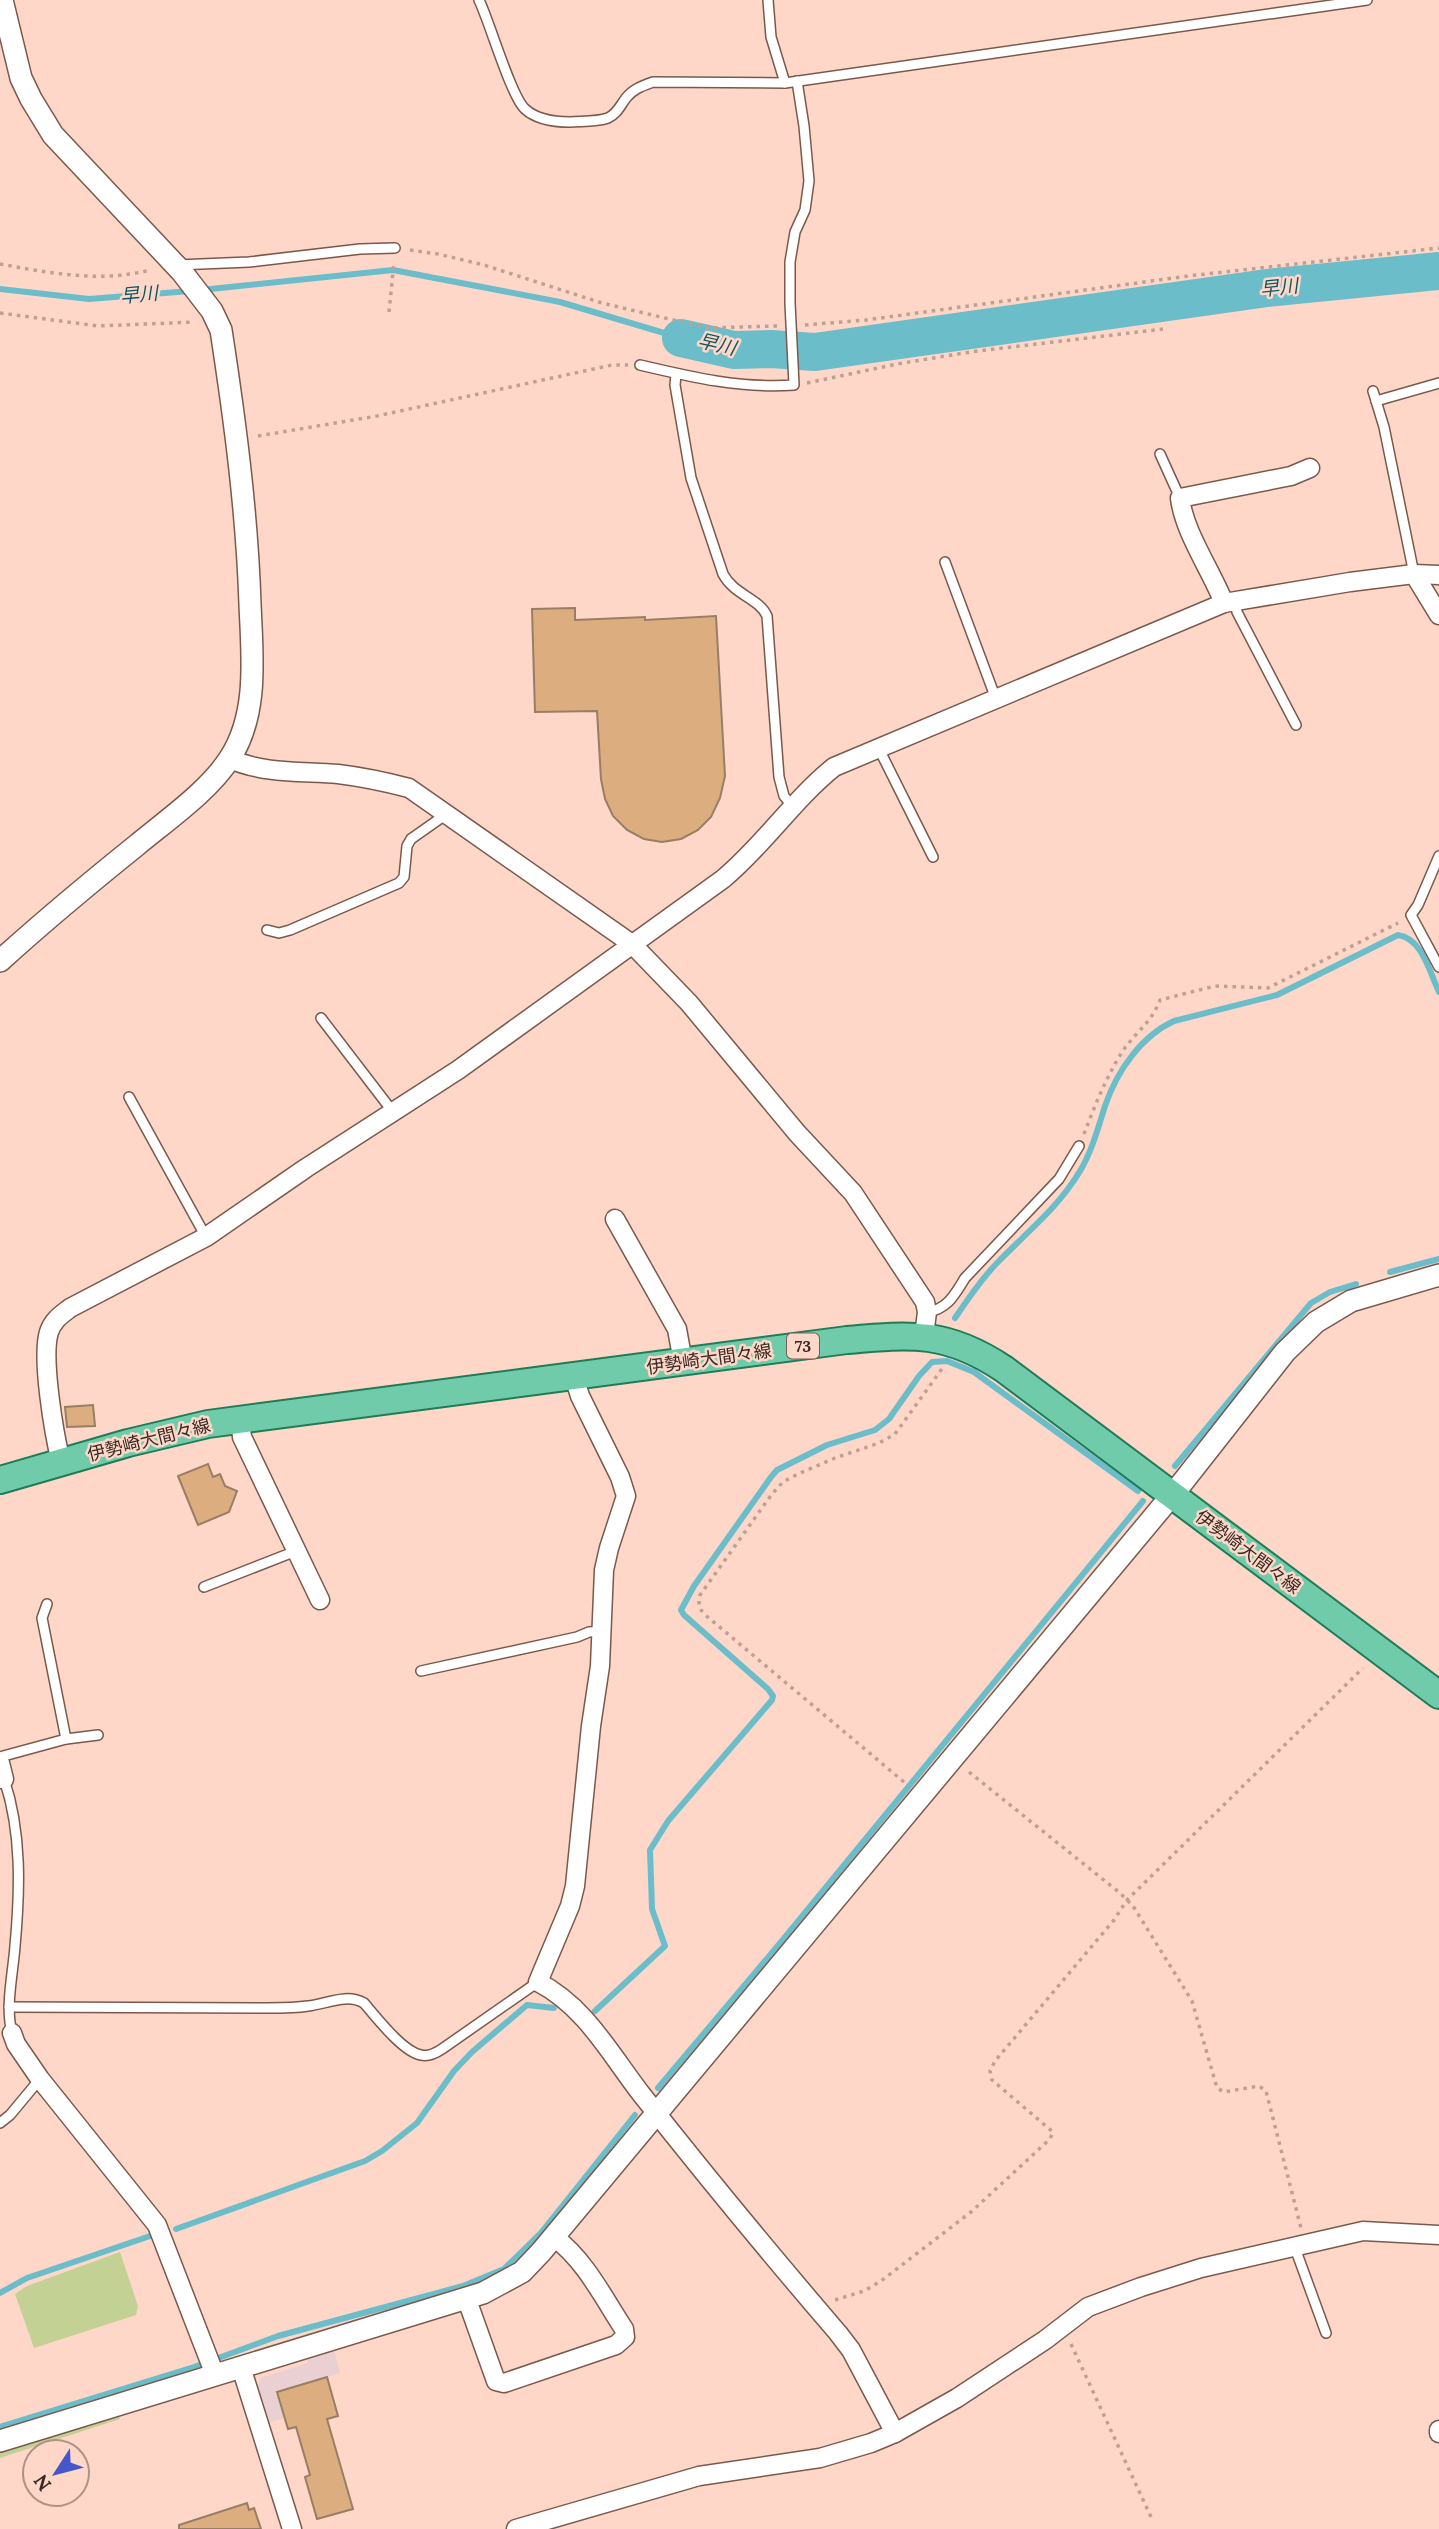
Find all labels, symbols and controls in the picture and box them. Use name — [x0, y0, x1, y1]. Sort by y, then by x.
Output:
water label: 早川 — [1259, 273, 1301, 301]
water label: 早川 — [119, 280, 161, 308]
water label: 早川 — [696, 328, 740, 360]
road number: 73 — [787, 1334, 819, 1358]
street label: 伊勢崎大間々線 — [645, 1338, 773, 1379]
street label: 伊勢崎大間々線 — [85, 1413, 213, 1466]
street label: 伊勢崎大間々線 — [1191, 1505, 1306, 1599]
north arrow — [21, 2438, 91, 2508]
text: N — [28, 2470, 56, 2496]

